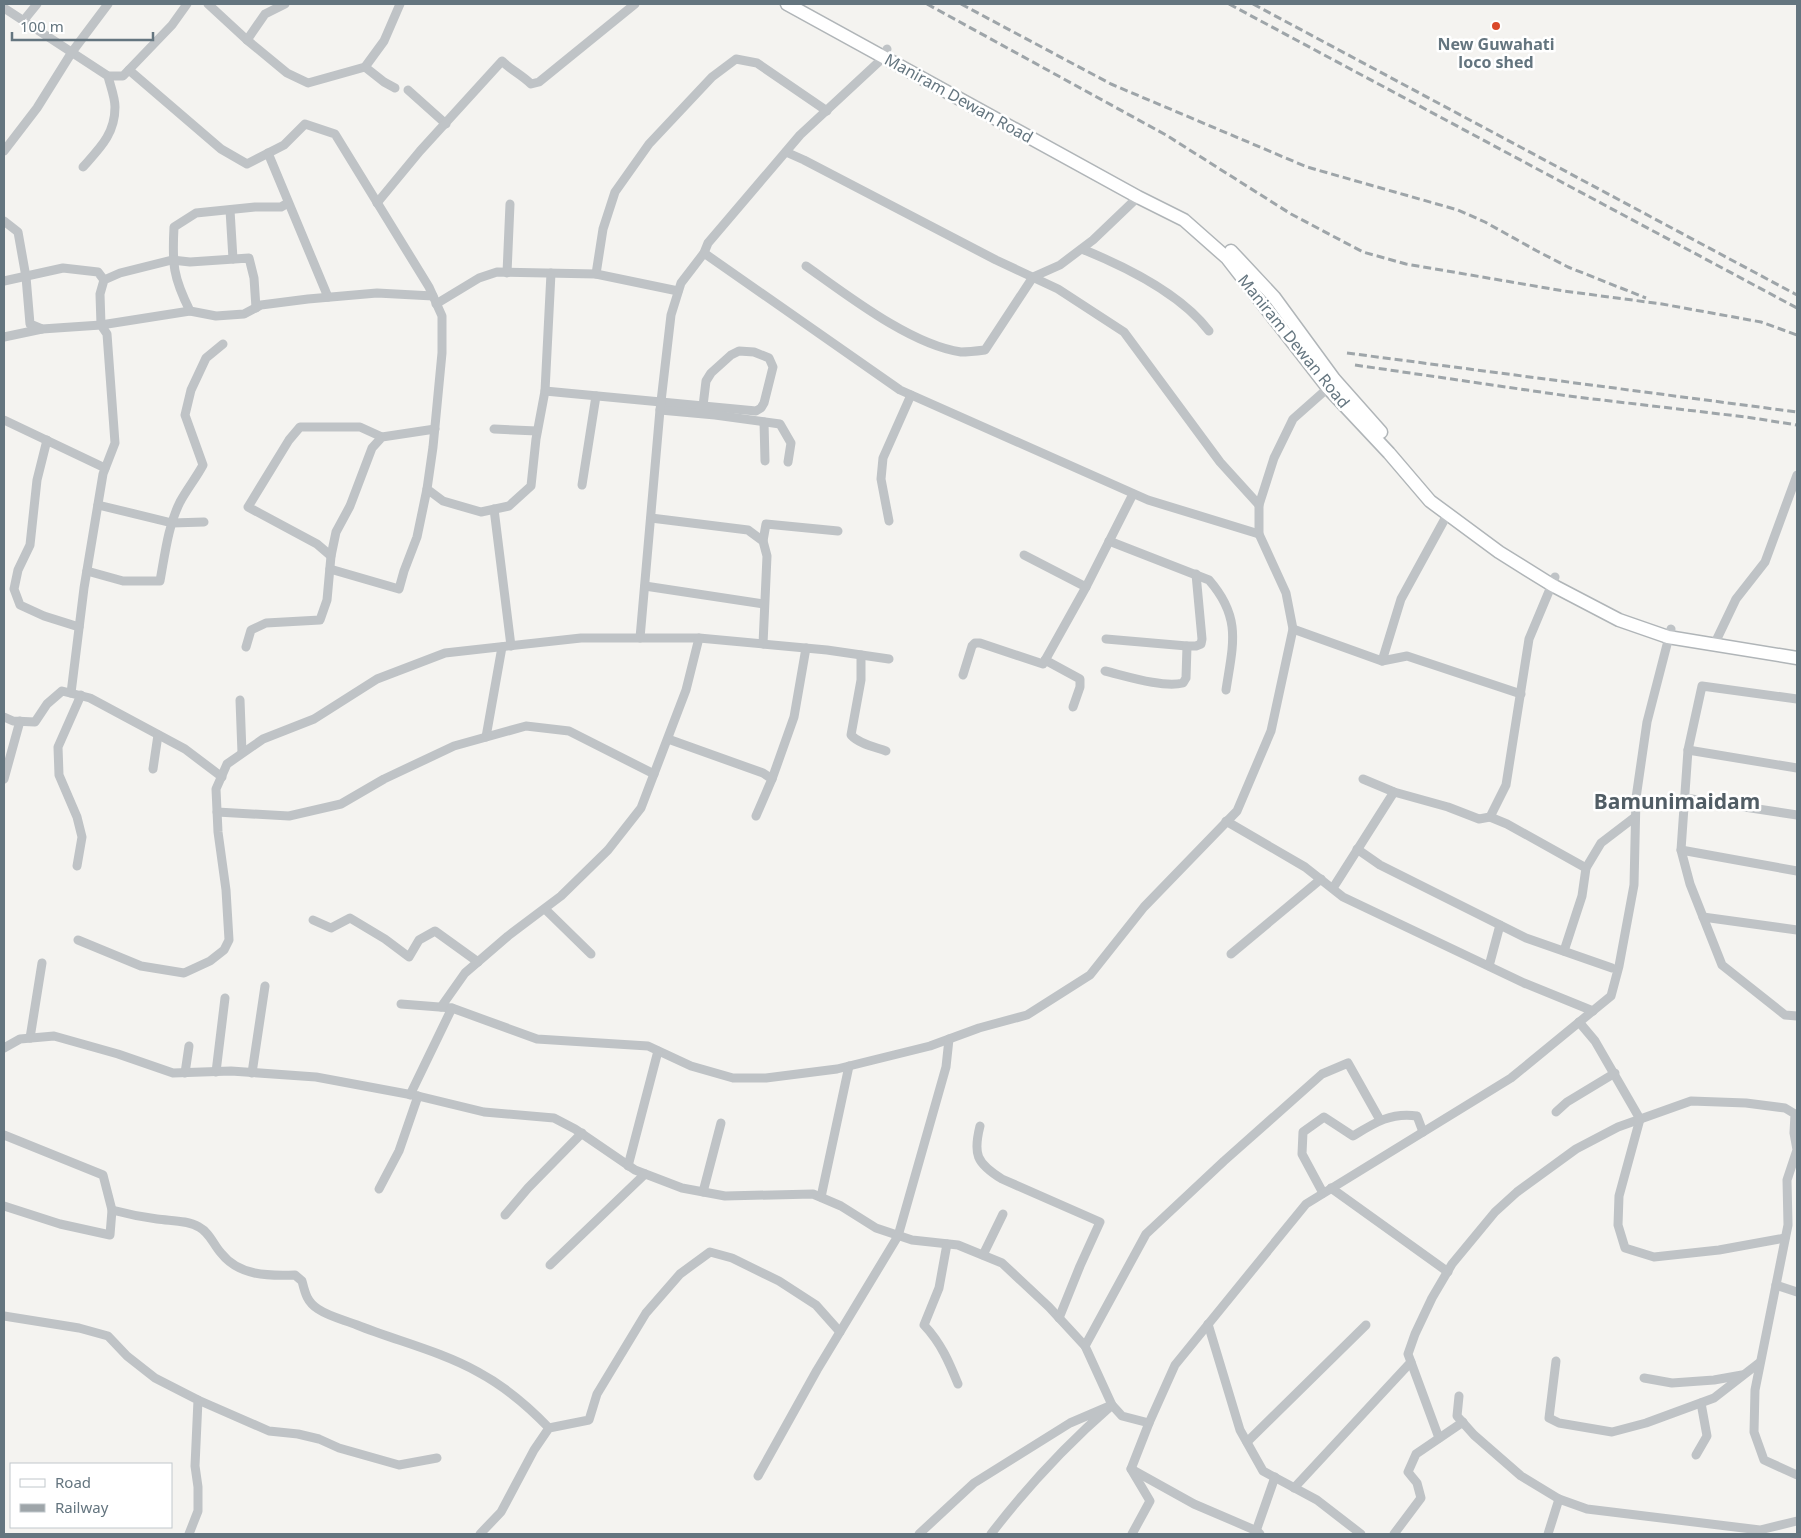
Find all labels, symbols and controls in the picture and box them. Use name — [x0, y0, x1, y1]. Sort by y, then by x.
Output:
scale bar — [12, 10, 154, 42]
text: 100 m — [20, 16, 64, 36]
marker: New Guwahati loco shed — [1490, 20, 1502, 32]
place label: New Guwahati loco shed — [1437, 33, 1555, 73]
street label: Maniram Dewan Road — [881, 48, 1037, 148]
street label: Maniram Dewan Road — [1233, 269, 1355, 413]
district label: Bamunimaidam — [1594, 787, 1760, 815]
legend — [10, 1463, 172, 1528]
text: Road — [55, 1472, 91, 1492]
text: Railway — [55, 1497, 109, 1517]

